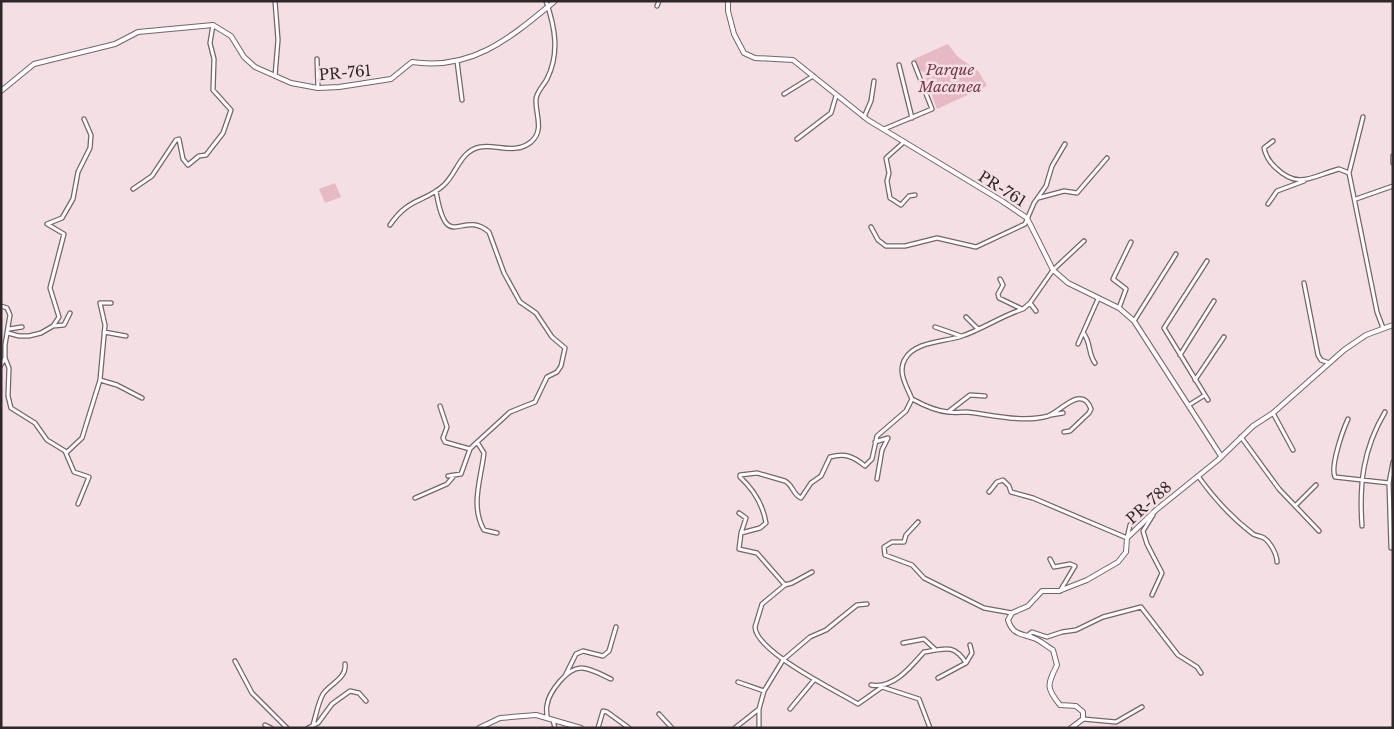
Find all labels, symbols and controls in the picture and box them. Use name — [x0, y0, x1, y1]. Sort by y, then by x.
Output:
park label: Parque Macanea — [917, 60, 982, 96]
street label: PR-761 — [318, 61, 372, 84]
street label: PR-761 — [975, 167, 1030, 211]
street label: PR-788 — [1122, 477, 1175, 528]

